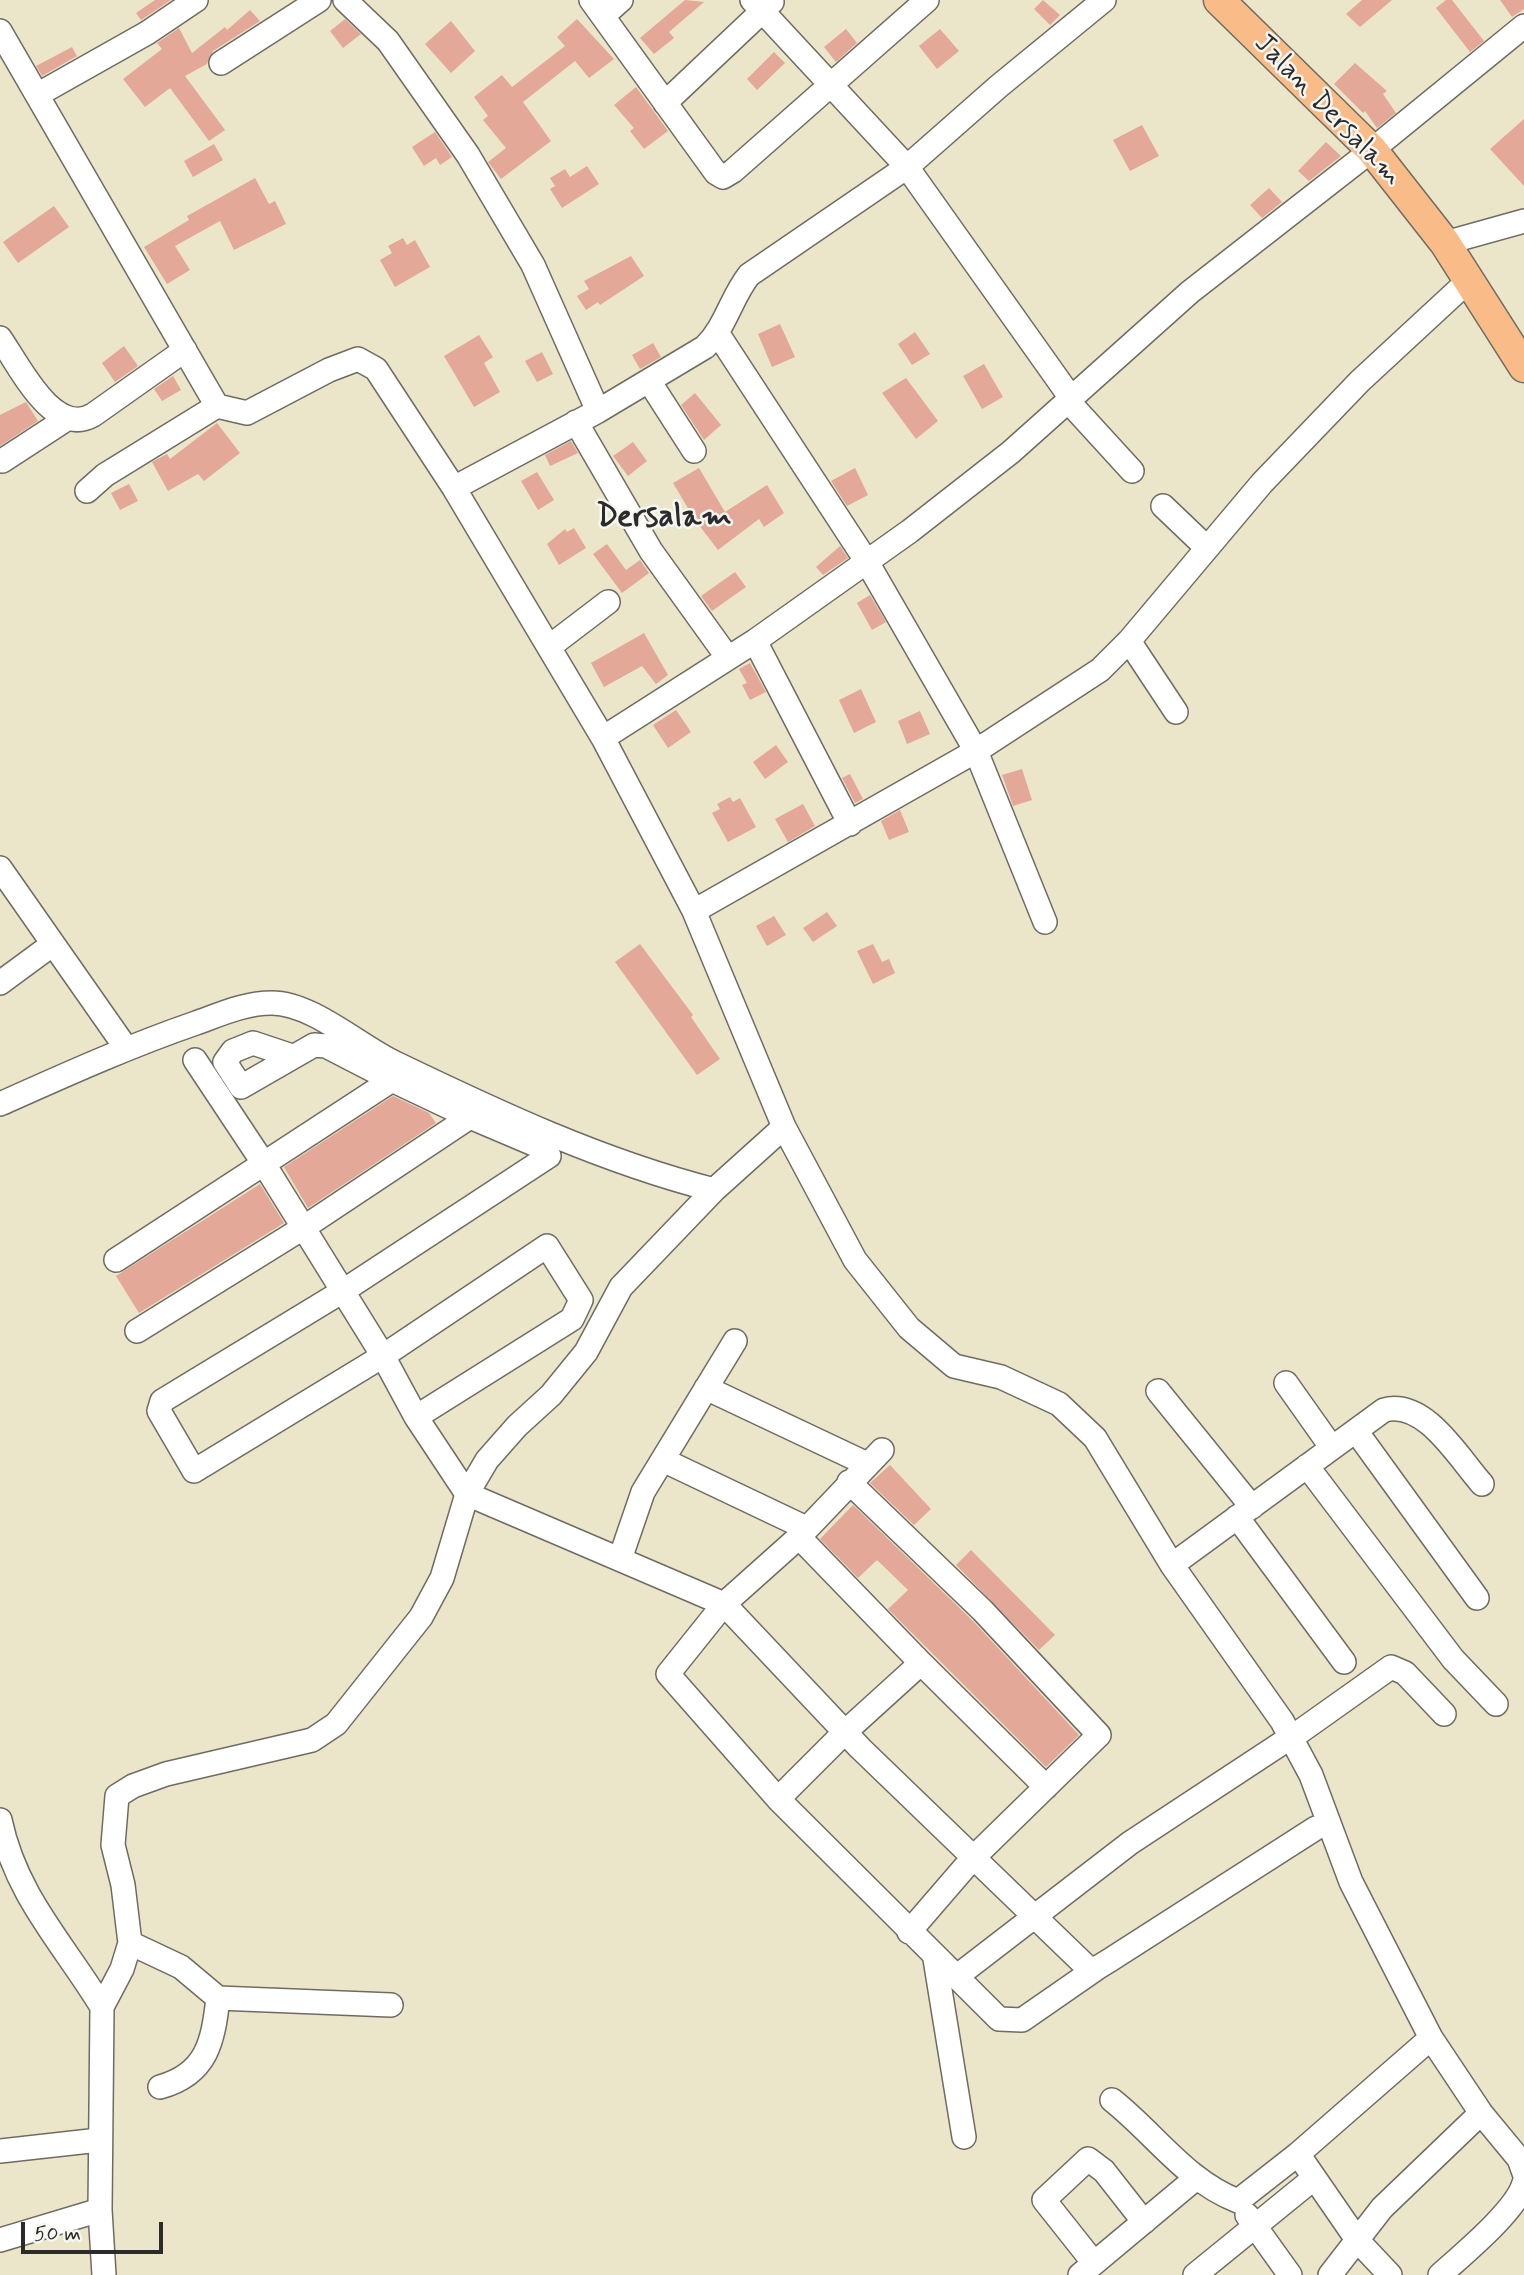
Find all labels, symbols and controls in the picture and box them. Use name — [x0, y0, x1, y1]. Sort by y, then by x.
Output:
street label: Jalan Dersalam — [1246, 28, 1408, 194]
district label: Dersalam — [596, 499, 732, 537]
scale bar — [24, 2208, 166, 2252]
text: 50 m — [34, 2220, 81, 2248]

